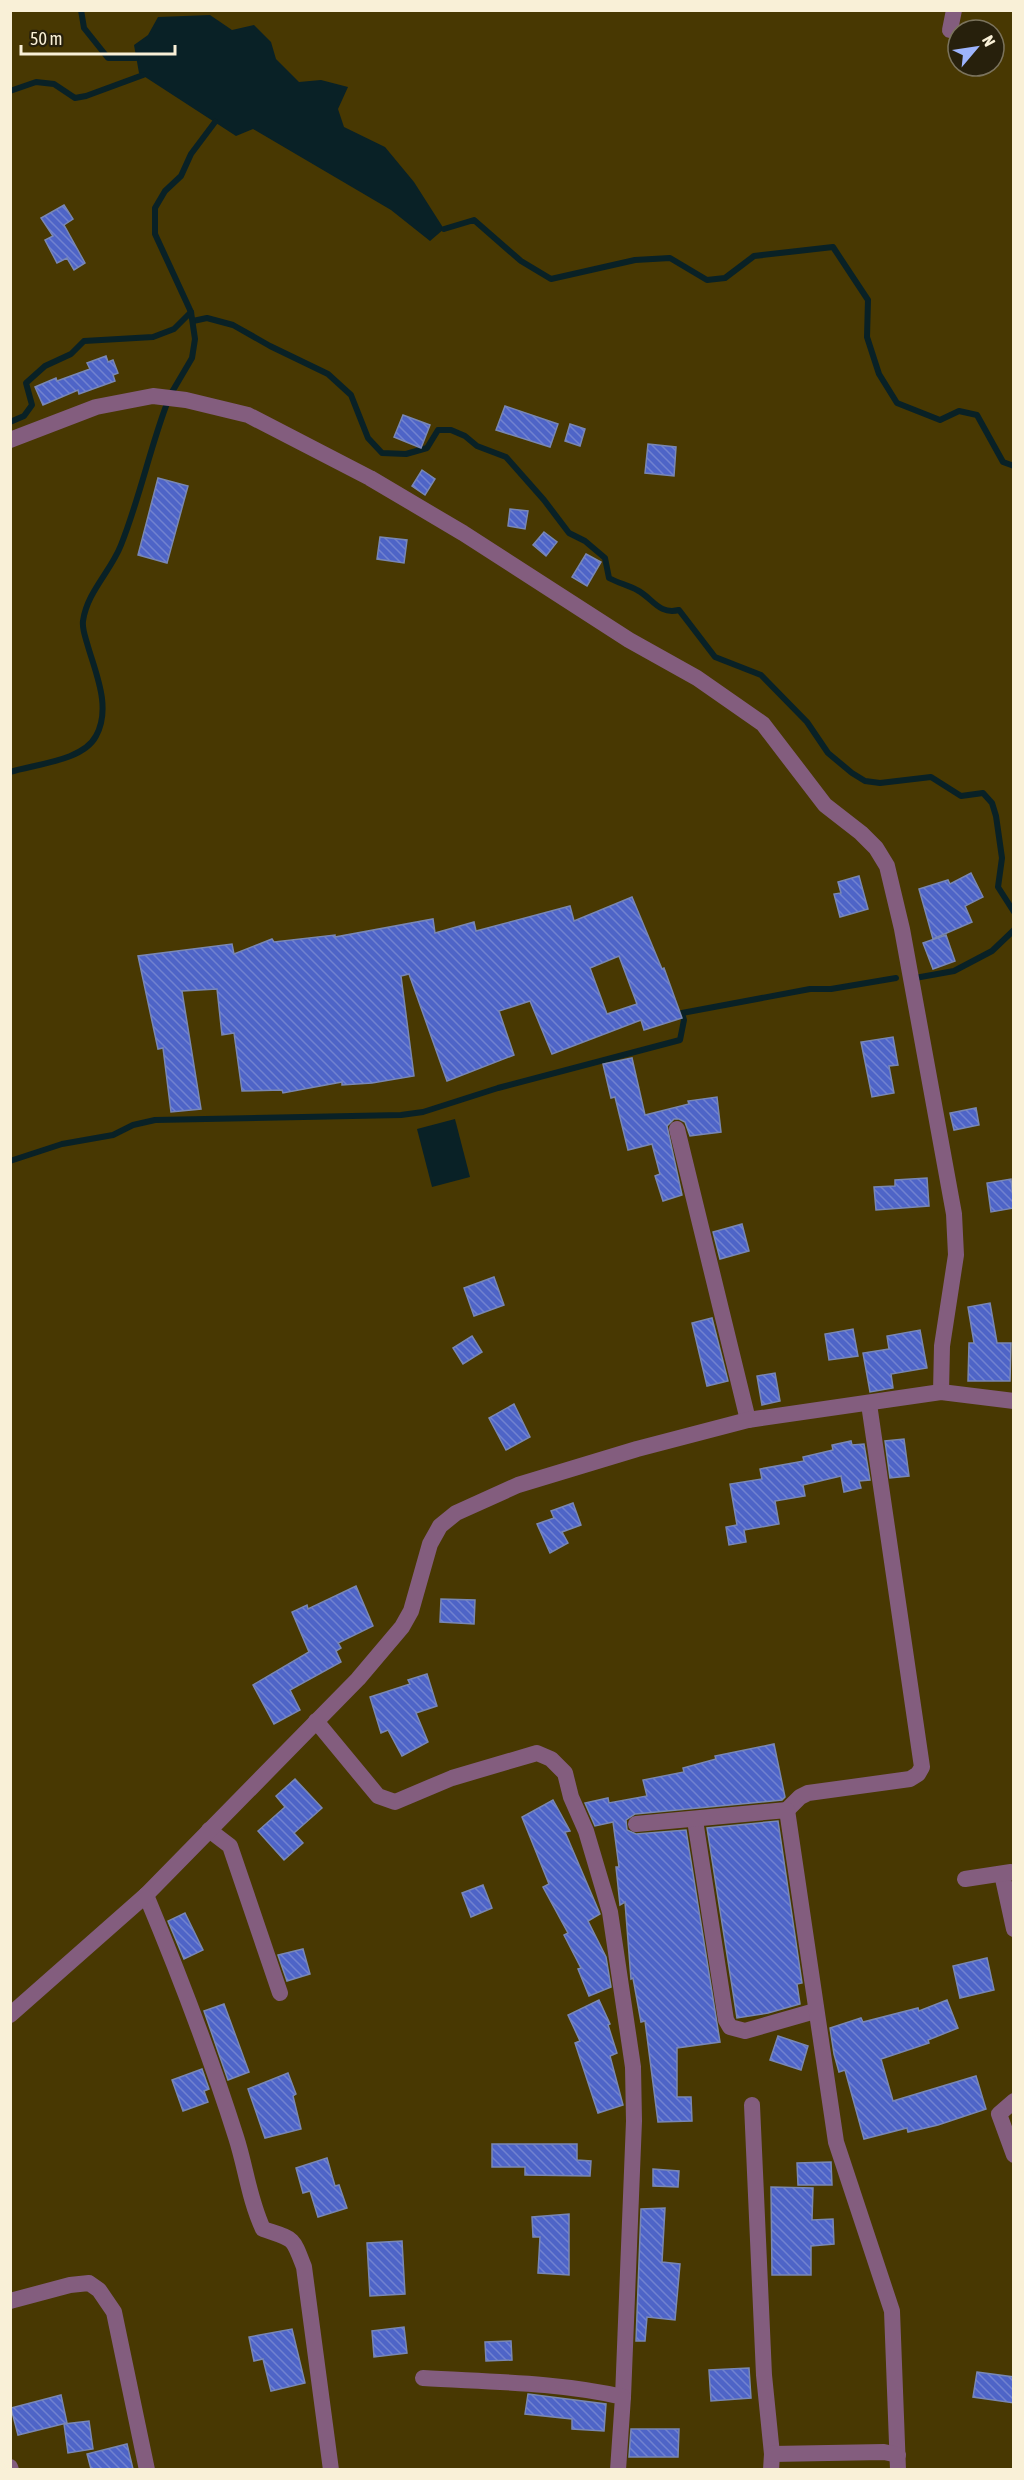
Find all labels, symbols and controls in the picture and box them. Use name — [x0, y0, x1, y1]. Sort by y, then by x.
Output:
scale bar — [21, 18, 176, 56]
north arrow — [946, 18, 1006, 78]
text: 50 m — [30, 28, 62, 49]
text: N — [979, 32, 999, 49]

